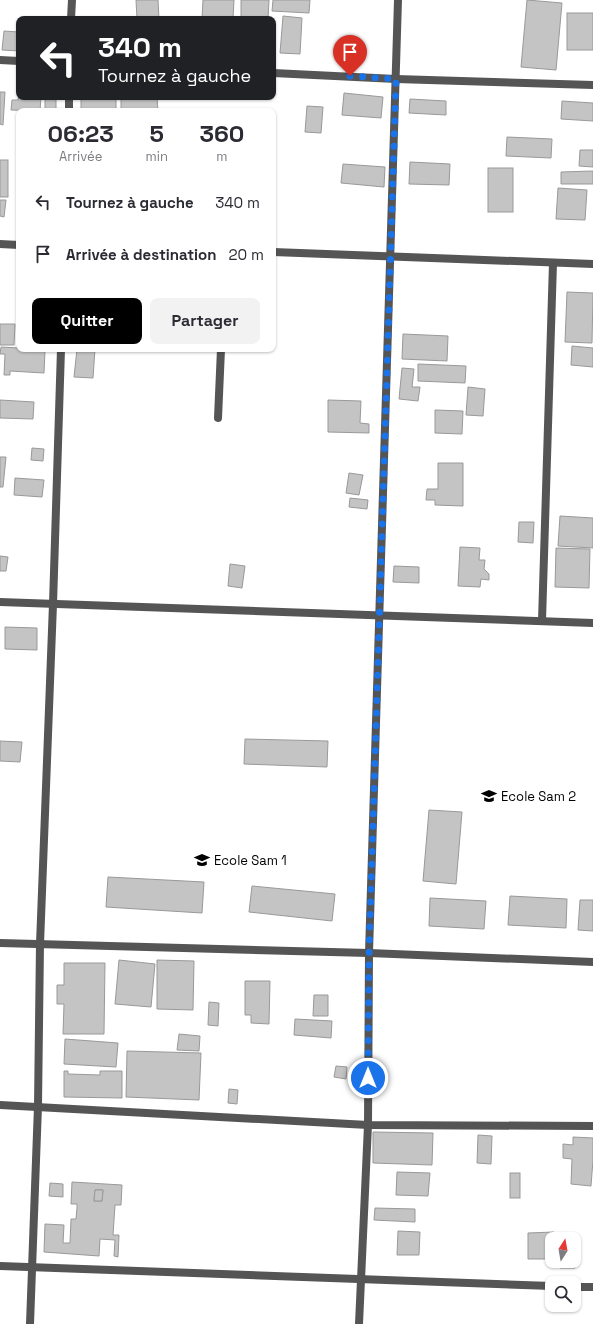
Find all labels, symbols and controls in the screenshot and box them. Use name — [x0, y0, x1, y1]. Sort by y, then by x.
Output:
text: 340 m — [98, 29, 182, 65]
icon: left — [32, 32, 84, 84]
pin — [333, 35, 367, 76]
icon: arrive — [339, 41, 361, 63]
text: Tournez à gauche — [98, 64, 251, 87]
text: 06:23 — [48, 118, 114, 149]
text: 5 — [149, 118, 164, 149]
text: 360 — [199, 118, 244, 149]
text: Arrivée — [59, 148, 102, 165]
text: min — [146, 148, 168, 165]
text: m — [216, 148, 228, 165]
icon: left — [32, 191, 54, 213]
text: Tournez à gauche — [66, 193, 194, 212]
text: 340 m — [215, 193, 260, 212]
icon: arrive — [32, 243, 54, 265]
text: Arrivée à destination — [66, 245, 216, 264]
text: 20 m — [228, 245, 264, 264]
button: Quitter — [32, 298, 142, 344]
button: Partager — [150, 298, 260, 344]
school or university icon: Ecole Sam 2 — [480, 787, 498, 805]
place label: Ecole Sam 2 — [501, 788, 576, 805]
school or university icon: Ecole Sam 1 — [193, 851, 211, 869]
place label: Ecole Sam 1 — [214, 852, 287, 869]
position arrow — [347, 1057, 389, 1099]
north arrow — [545, 1232, 581, 1268]
map controls — [545, 1232, 581, 1312]
button: search — [545, 1276, 581, 1312]

